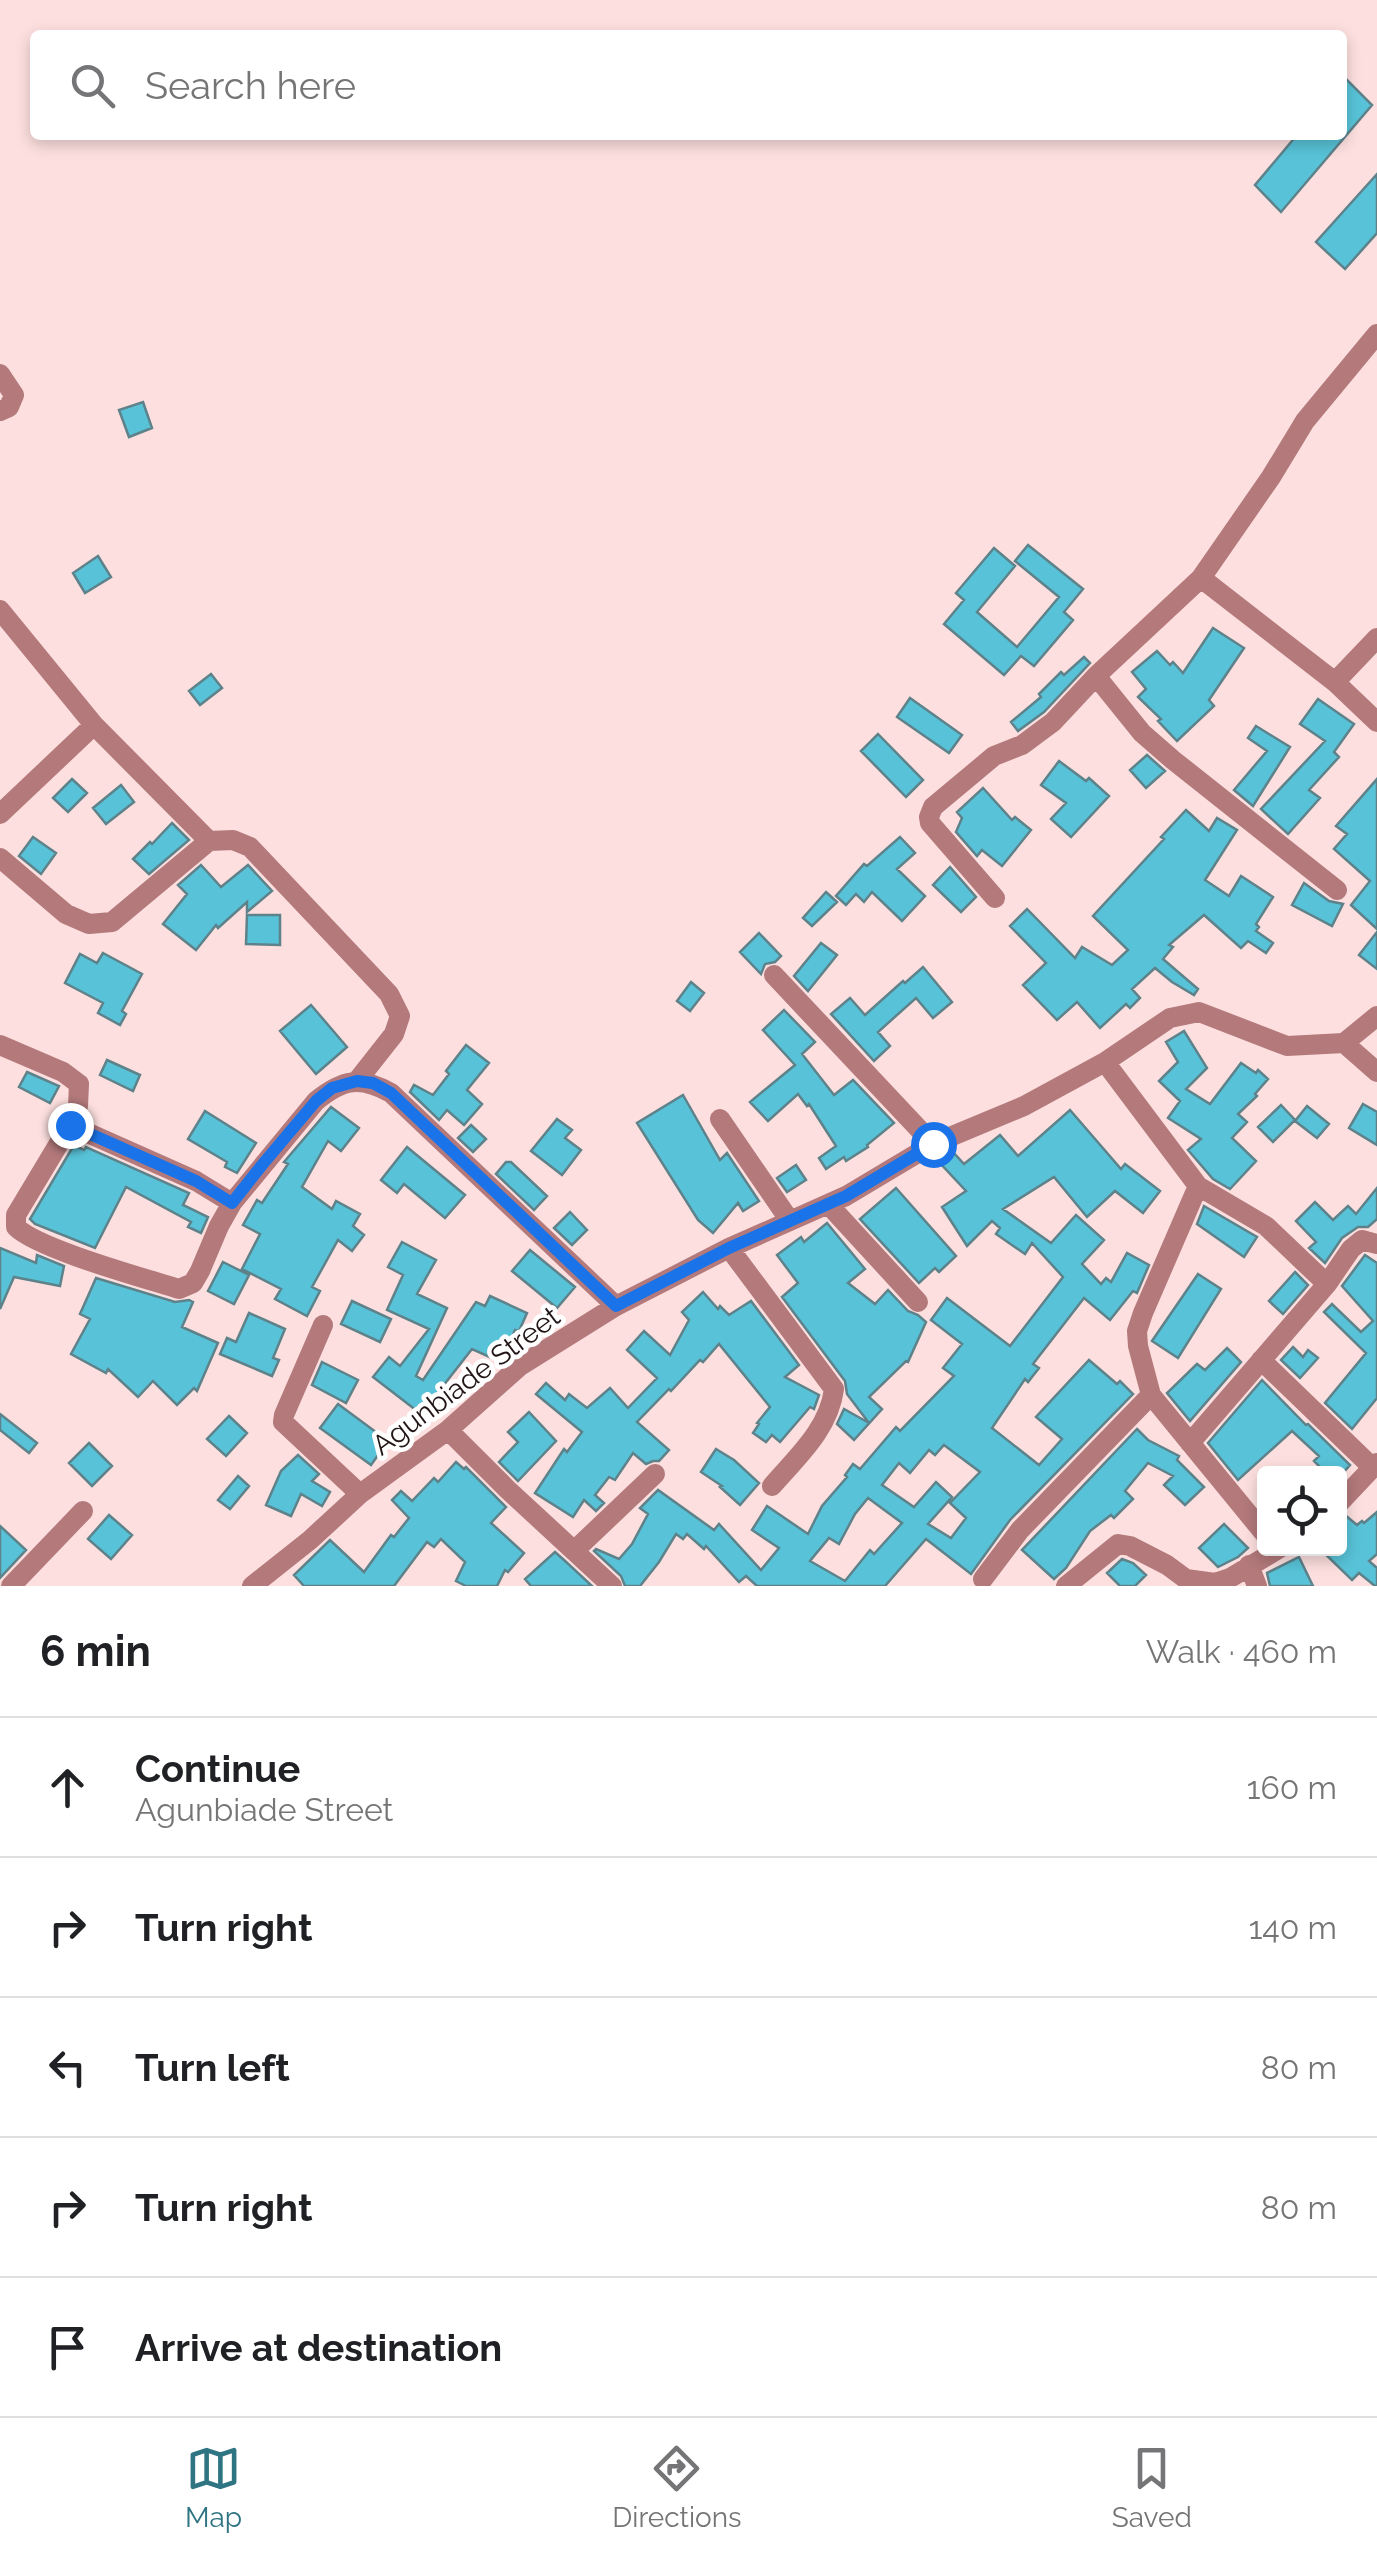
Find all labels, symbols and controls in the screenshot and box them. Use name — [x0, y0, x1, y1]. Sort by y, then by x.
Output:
search box — [30, 30, 1347, 140]
icon: search — [65, 58, 120, 113]
text: Search here — [145, 63, 356, 108]
route end — [48, 1103, 94, 1149]
route start — [911, 1122, 957, 1168]
street label: Agunbiade Street — [366, 1299, 567, 1462]
map controls — [1257, 1466, 1347, 1556]
button: locate — [1257, 1466, 1347, 1556]
text: 6 min — [40, 1627, 151, 1676]
text: Walk · 460 m — [1146, 1633, 1337, 1670]
text: Continue — [135, 1746, 300, 1791]
icon: ahead — [40, 1760, 95, 1815]
text: 160 m — [1247, 1769, 1337, 1806]
text: Agunbiade Street — [135, 1791, 393, 1828]
icon: right — [40, 1900, 95, 1955]
text: Turn right — [135, 1905, 312, 1950]
text: 140 m — [1249, 1909, 1337, 1946]
icon: left — [40, 2040, 95, 2095]
text: Turn left — [135, 2045, 290, 2090]
text: 80 m — [1261, 2049, 1337, 2086]
icon: right — [40, 2180, 95, 2235]
text: Turn right — [135, 2185, 312, 2230]
text: 80 m — [1261, 2189, 1337, 2226]
icon: arrive — [40, 2320, 95, 2375]
text: Arrive at destination — [135, 2325, 502, 2370]
tab: Map — [185, 2441, 242, 2534]
tab: Directions — [612, 2441, 742, 2534]
tab: Saved — [1112, 2441, 1192, 2534]

